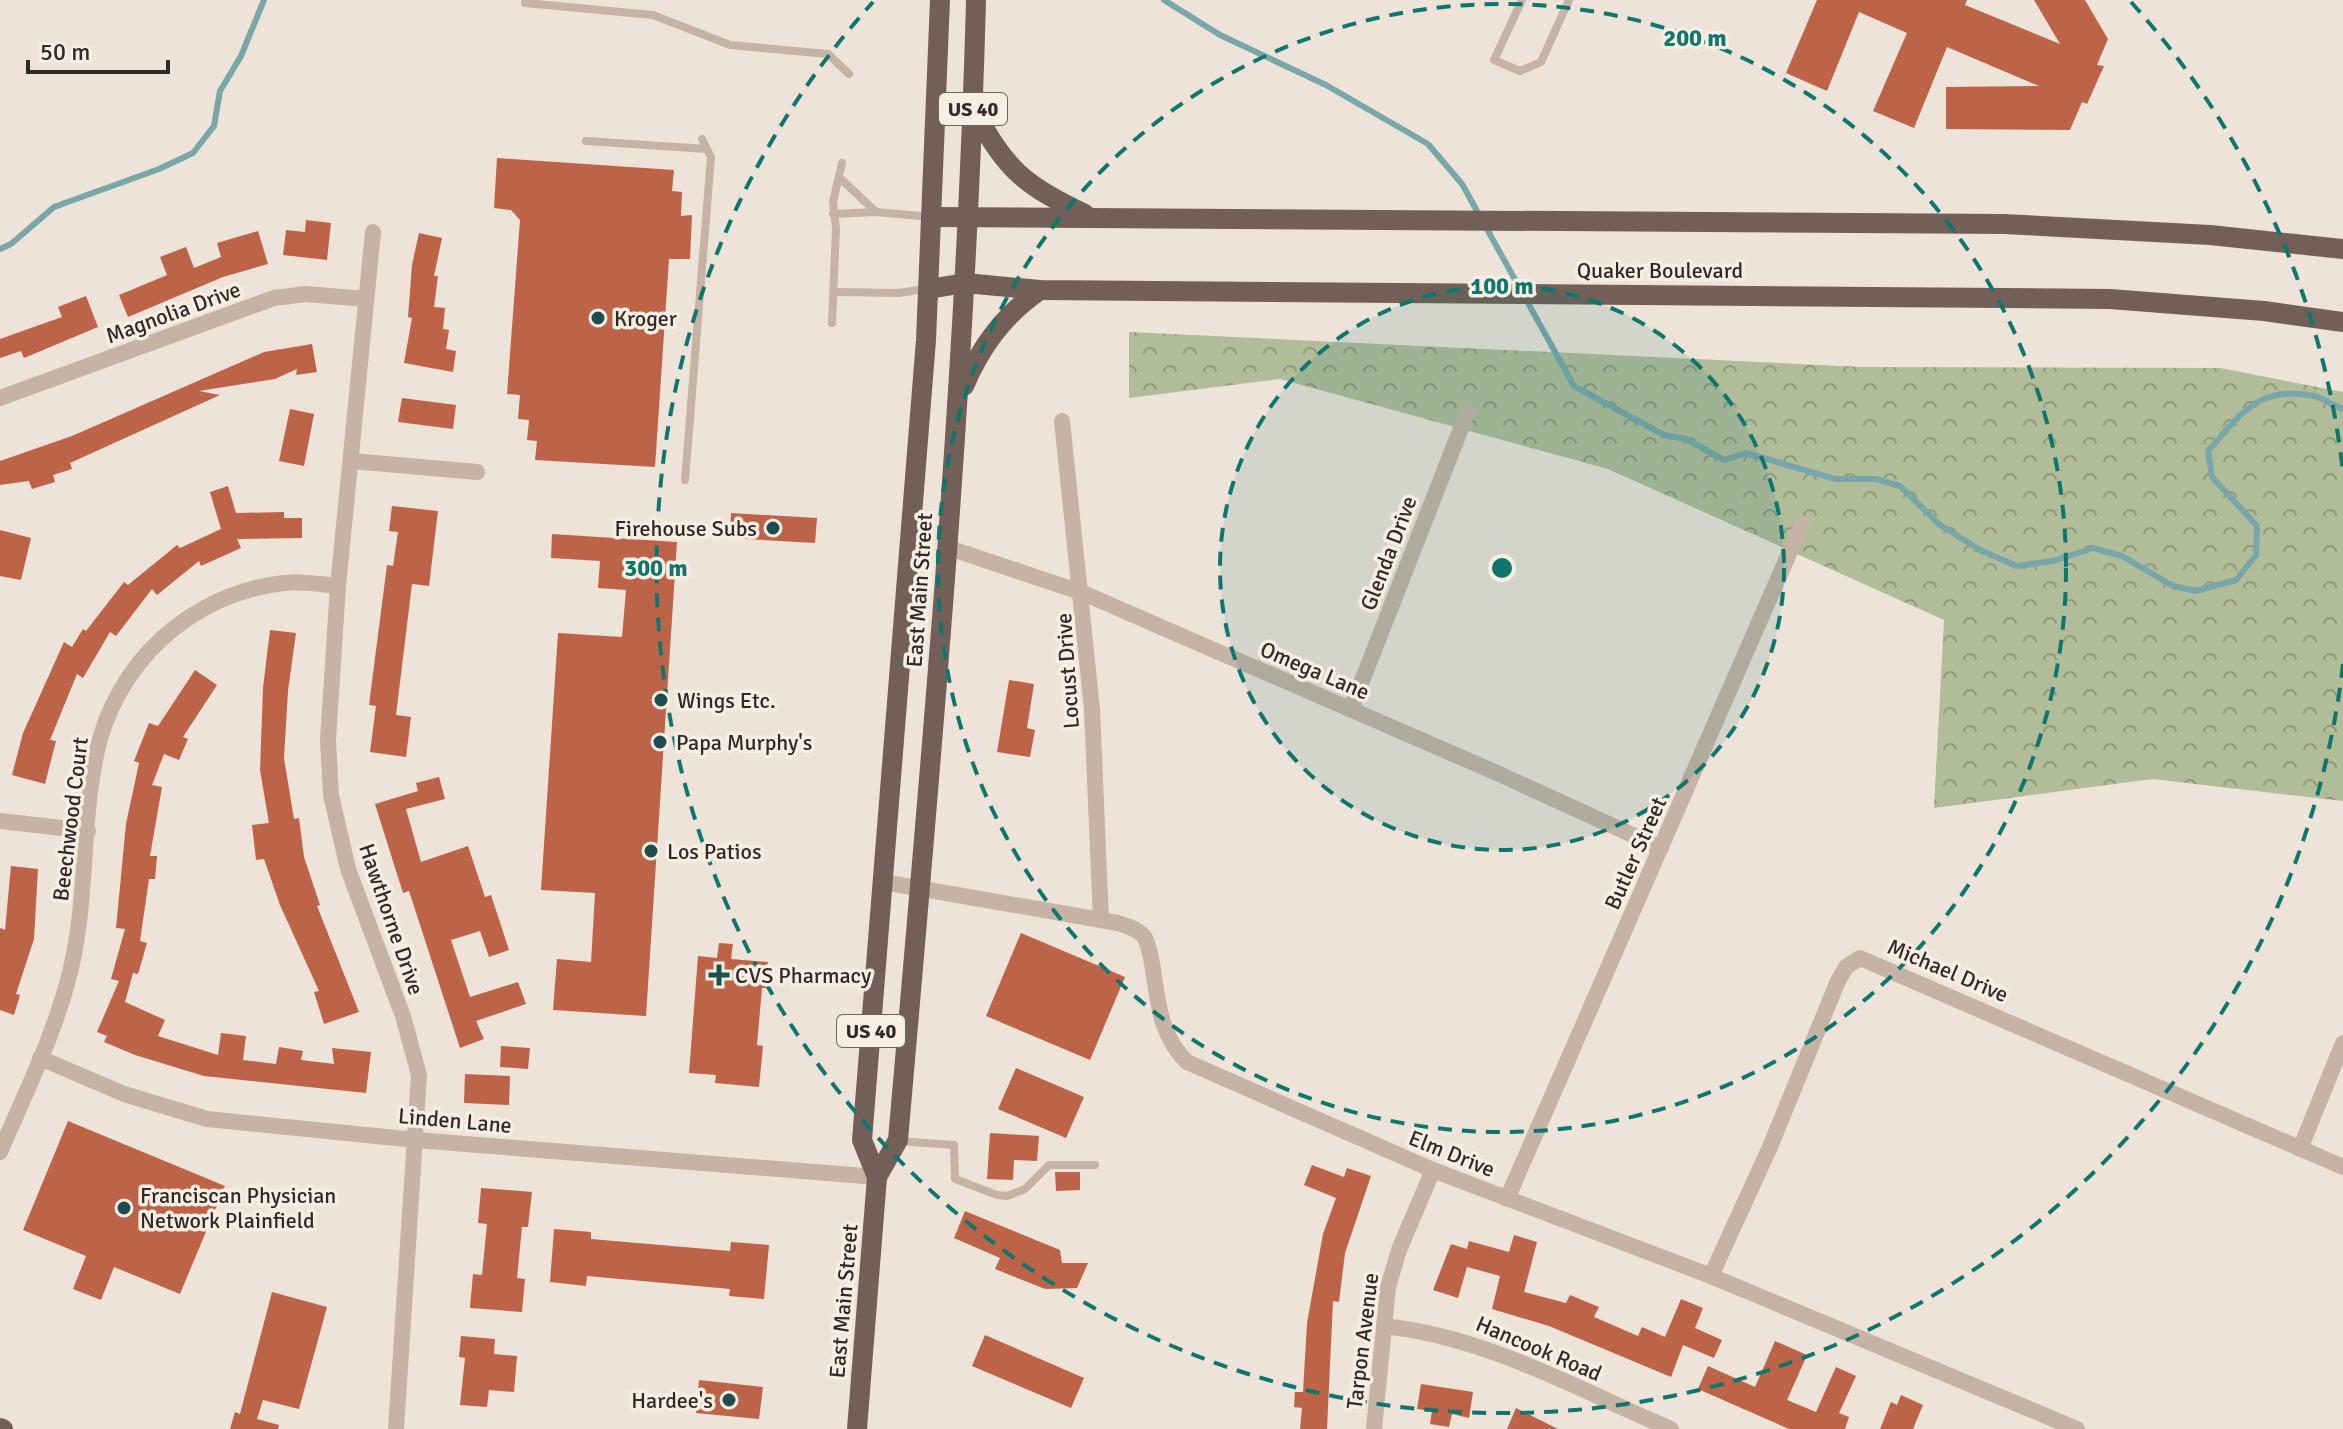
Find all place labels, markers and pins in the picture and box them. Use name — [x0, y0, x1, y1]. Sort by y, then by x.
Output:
place label: Kroger — [614, 305, 677, 332]
marker: Kroger — [589, 309, 607, 327]
place label: Firehouse Subs — [614, 515, 757, 542]
marker: Firehouse Subs — [764, 519, 782, 537]
centre of rings — [1488, 554, 1516, 582]
place label: Wings Etc. — [677, 687, 776, 714]
marker: Wings Etc. — [652, 691, 670, 709]
place label: Papa Murphy's — [676, 729, 812, 756]
marker: Papa Murphy's — [651, 733, 669, 751]
place label: Los Patios — [667, 838, 762, 865]
marker: Los Patios — [642, 842, 660, 860]
place label: CVS Pharmacy — [735, 962, 872, 989]
marker: CVS Pharmacy — [710, 966, 728, 984]
place label: Franciscan Physician Network Plainfield — [140, 1182, 336, 1234]
marker: Franciscan Physician Network Plainfield — [115, 1199, 133, 1217]
place label: Hardee's — [631, 1387, 713, 1414]
marker: Hardee's — [720, 1391, 738, 1409]

